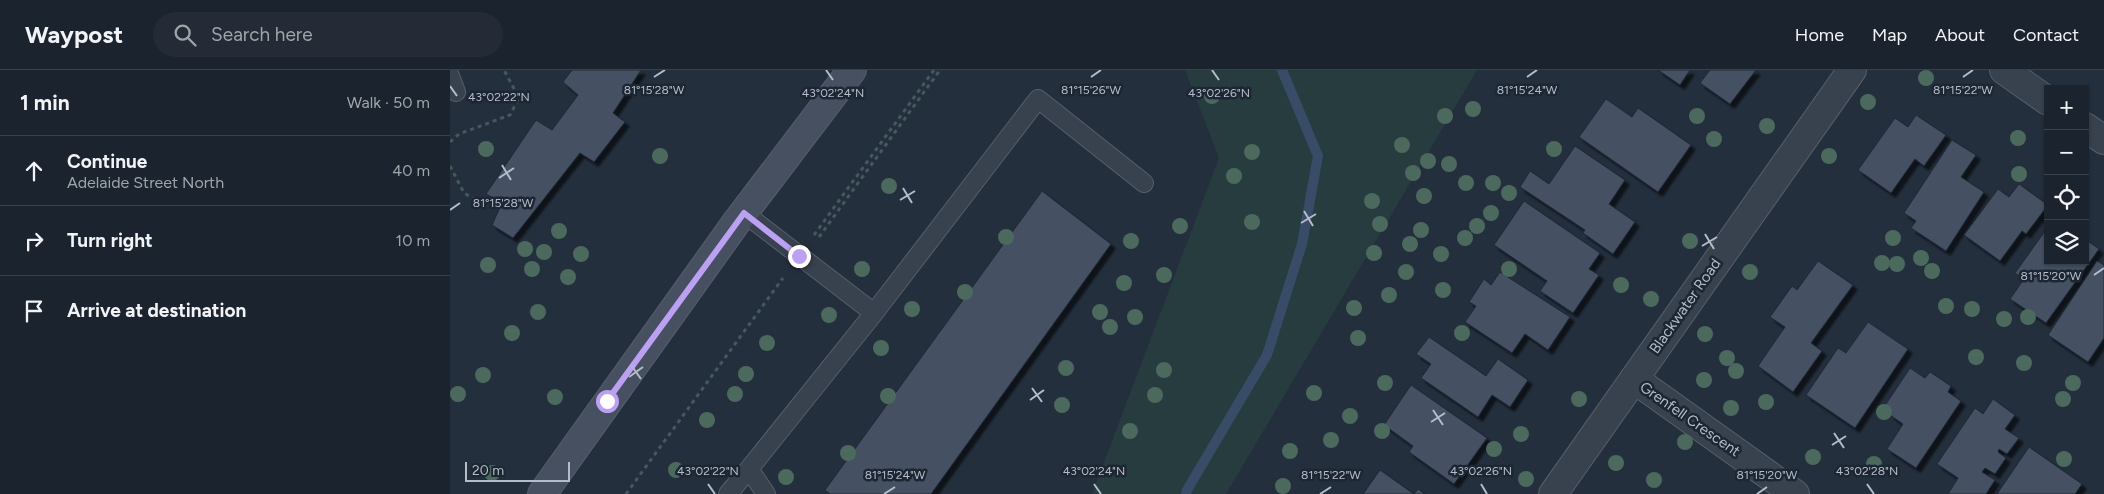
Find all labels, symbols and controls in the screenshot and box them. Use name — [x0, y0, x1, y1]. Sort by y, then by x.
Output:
search box — [153, 12, 503, 57]
text: Waypost — [25, 20, 123, 49]
icon: search — [171, 21, 199, 49]
text: Search here — [211, 23, 313, 46]
text: Home — [1795, 24, 1844, 46]
text: Map — [1872, 24, 1907, 46]
text: About — [1935, 24, 1985, 46]
text: Contact — [2013, 24, 2079, 46]
text: 81°15'28"W — [624, 83, 685, 97]
text: 81°15'26"W — [1061, 83, 1121, 97]
text: 81°15'24"W — [1497, 83, 1558, 97]
text: 81°15'22"W — [1933, 83, 1993, 97]
map controls — [2044, 85, 2089, 265]
button: + — [2044, 85, 2089, 130]
text: 43°02'24"N — [802, 86, 864, 100]
text: 43°02'26"N — [1188, 86, 1250, 100]
text: 1 min — [20, 90, 70, 115]
text: 43°02'22"N — [468, 90, 530, 104]
text: Walk · 50 m — [347, 93, 430, 112]
button: − — [2044, 130, 2089, 175]
text: Continue — [67, 150, 147, 173]
icon: ahead — [20, 157, 48, 185]
text: 40 m — [392, 161, 430, 180]
text: Adelaide Street North — [67, 173, 224, 192]
button: locate — [2044, 175, 2089, 220]
text: 81°15'28"W — [473, 196, 534, 210]
button: layers — [2044, 220, 2089, 265]
icon: right — [20, 227, 48, 255]
text: Turn right — [67, 229, 153, 252]
text: 10 m — [396, 231, 430, 250]
route end — [788, 245, 811, 268]
street label: Blackwater Road — [1646, 255, 1724, 357]
text: 81°15'20"W — [2021, 269, 2082, 283]
icon: arrive — [20, 297, 48, 325]
text: Arrive at destination — [67, 299, 246, 322]
street label: Grenfell Crescent — [1636, 378, 1744, 461]
route start — [596, 390, 619, 413]
scale bar — [465, 459, 570, 482]
text: 20 m — [472, 462, 504, 479]
text: 43°02'22"N — [677, 464, 739, 478]
text: 43°02'24"N — [1063, 464, 1125, 478]
text: 43°02'26"N — [1450, 464, 1512, 478]
text: 43°02'28"N — [1836, 464, 1898, 478]
text: 81°15'24"W — [865, 468, 926, 482]
text: 81°15'22"W — [1301, 468, 1361, 482]
text: 81°15'20"W — [1737, 468, 1798, 482]

